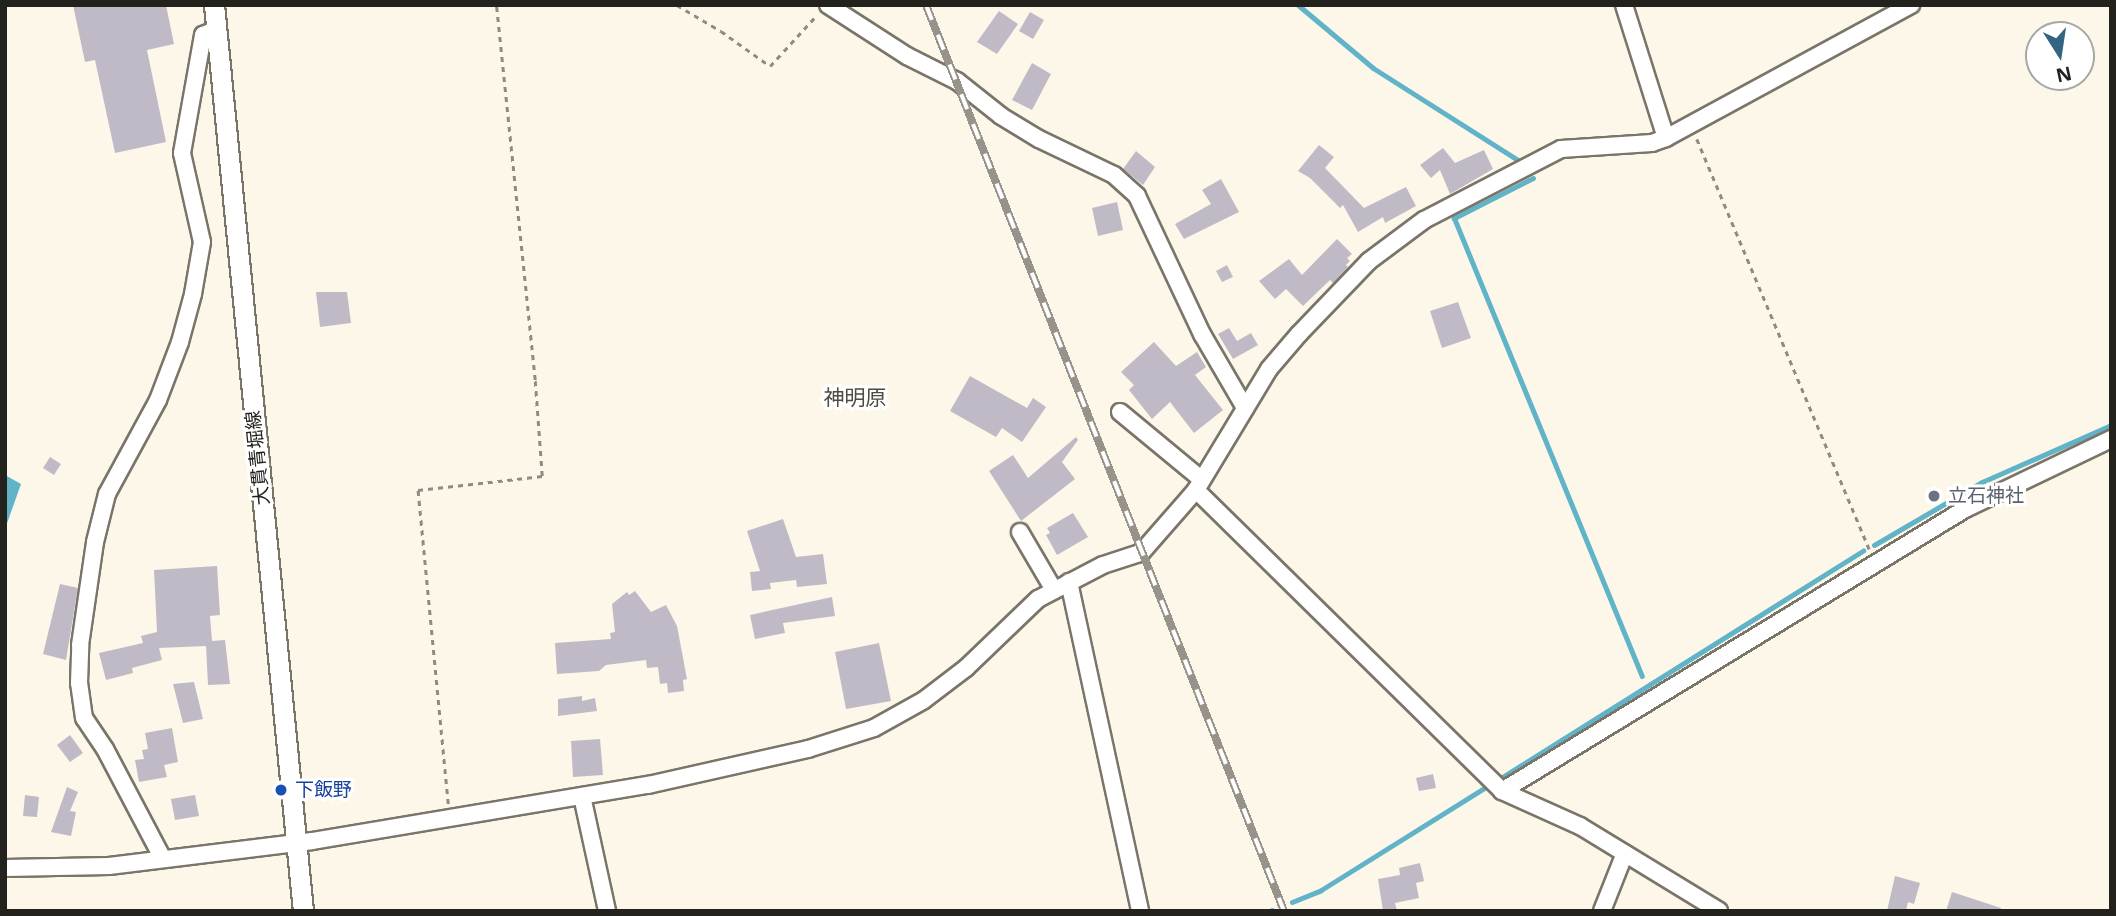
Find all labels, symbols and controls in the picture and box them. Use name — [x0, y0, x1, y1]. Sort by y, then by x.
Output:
north arrow — [2025, 21, 2095, 91]
text: N — [2054, 60, 2074, 89]
district label: 神明原 — [824, 384, 886, 410]
street label: 大貫青堀線 — [242, 410, 274, 506]
place label: 立石神社 — [1948, 485, 2024, 507]
marker: 立石神社 — [1926, 488, 1942, 504]
place label: 下飯野 — [295, 779, 352, 801]
marker: 下飯野 — [273, 782, 289, 798]

